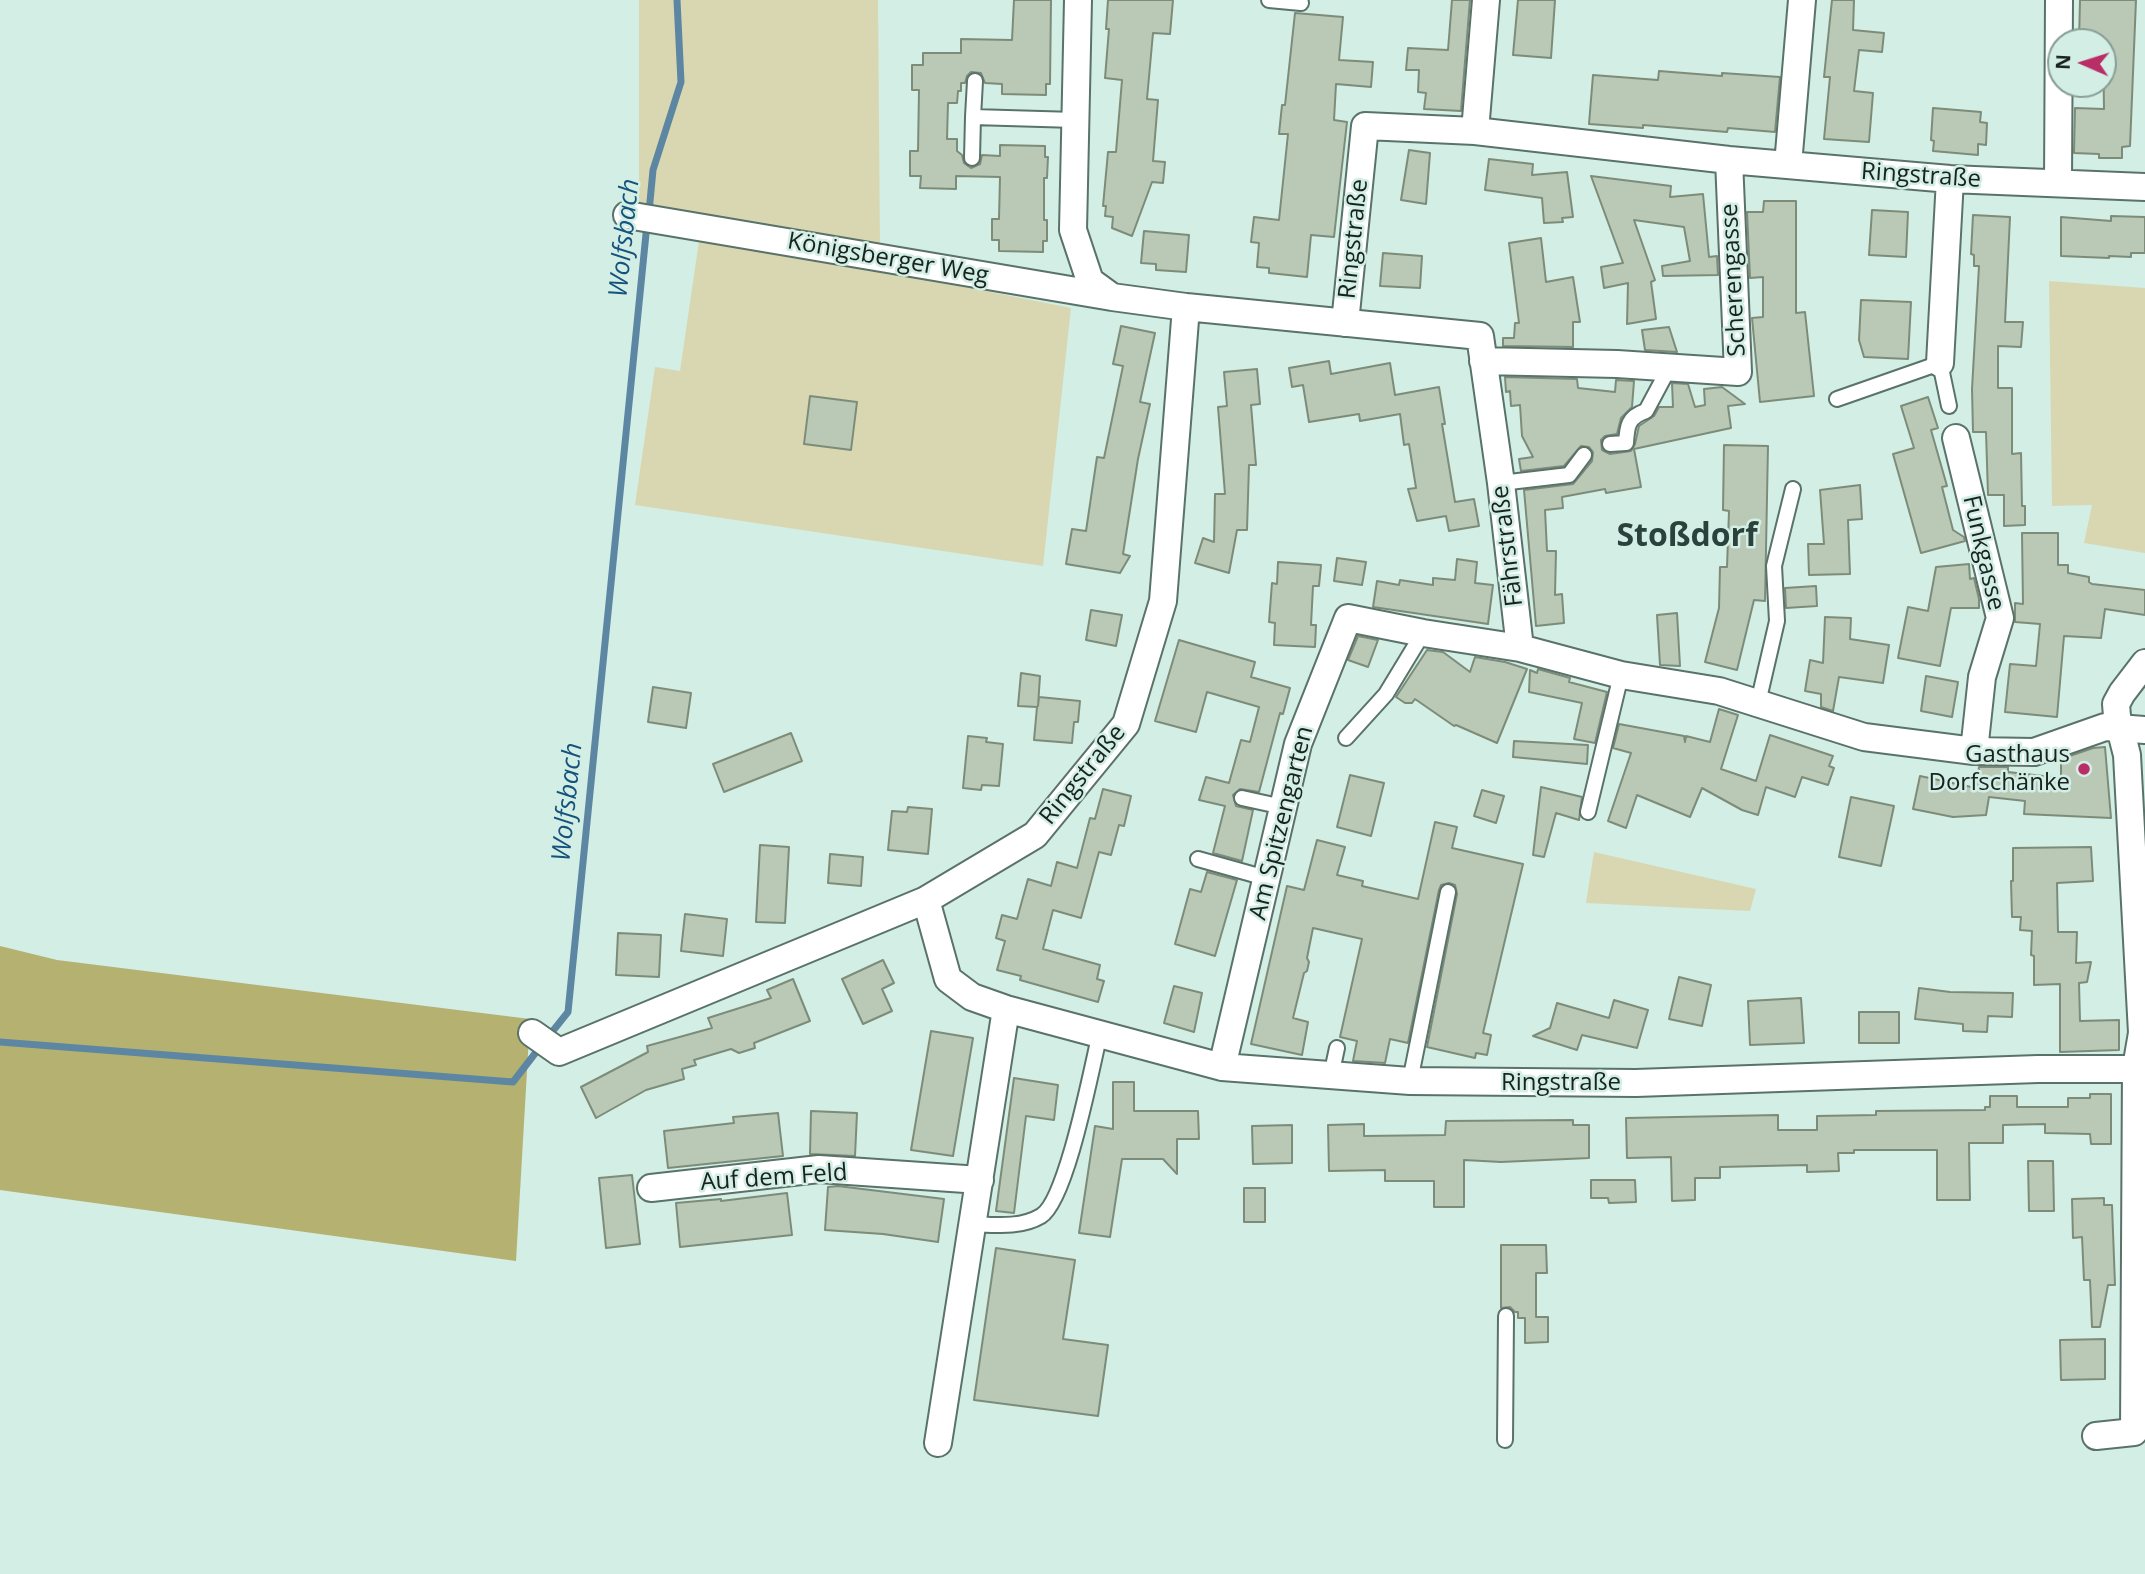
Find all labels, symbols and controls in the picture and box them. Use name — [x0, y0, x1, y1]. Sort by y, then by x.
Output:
north arrow — [2047, 28, 2117, 98]
text: N — [2050, 54, 2076, 70]
street label: Ringstraße — [1860, 157, 1982, 195]
water label: Wolfsbach — [603, 177, 647, 299]
street label: Ringstraße — [1333, 178, 1375, 300]
street label: Scherengasse — [1716, 203, 1752, 357]
street label: Königsberger Weg — [785, 227, 991, 291]
street label: Fährstraße — [1486, 484, 1530, 608]
street label: Funkgasse — [1956, 493, 2010, 613]
district label: Stoßdorf — [1616, 518, 1758, 556]
street label: Ringstraße — [1034, 719, 1132, 831]
street label: Am Spitzengarten — [1244, 723, 1320, 923]
water label: Wolfsbach — [546, 741, 590, 863]
place label: Gasthaus Dorfschänke — [1928, 741, 2070, 797]
marker: Gasthaus Dorfschänke — [2076, 761, 2092, 777]
street label: Ringstraße — [1501, 1069, 1621, 1097]
street label: Auf dem Feld — [699, 1158, 849, 1198]

